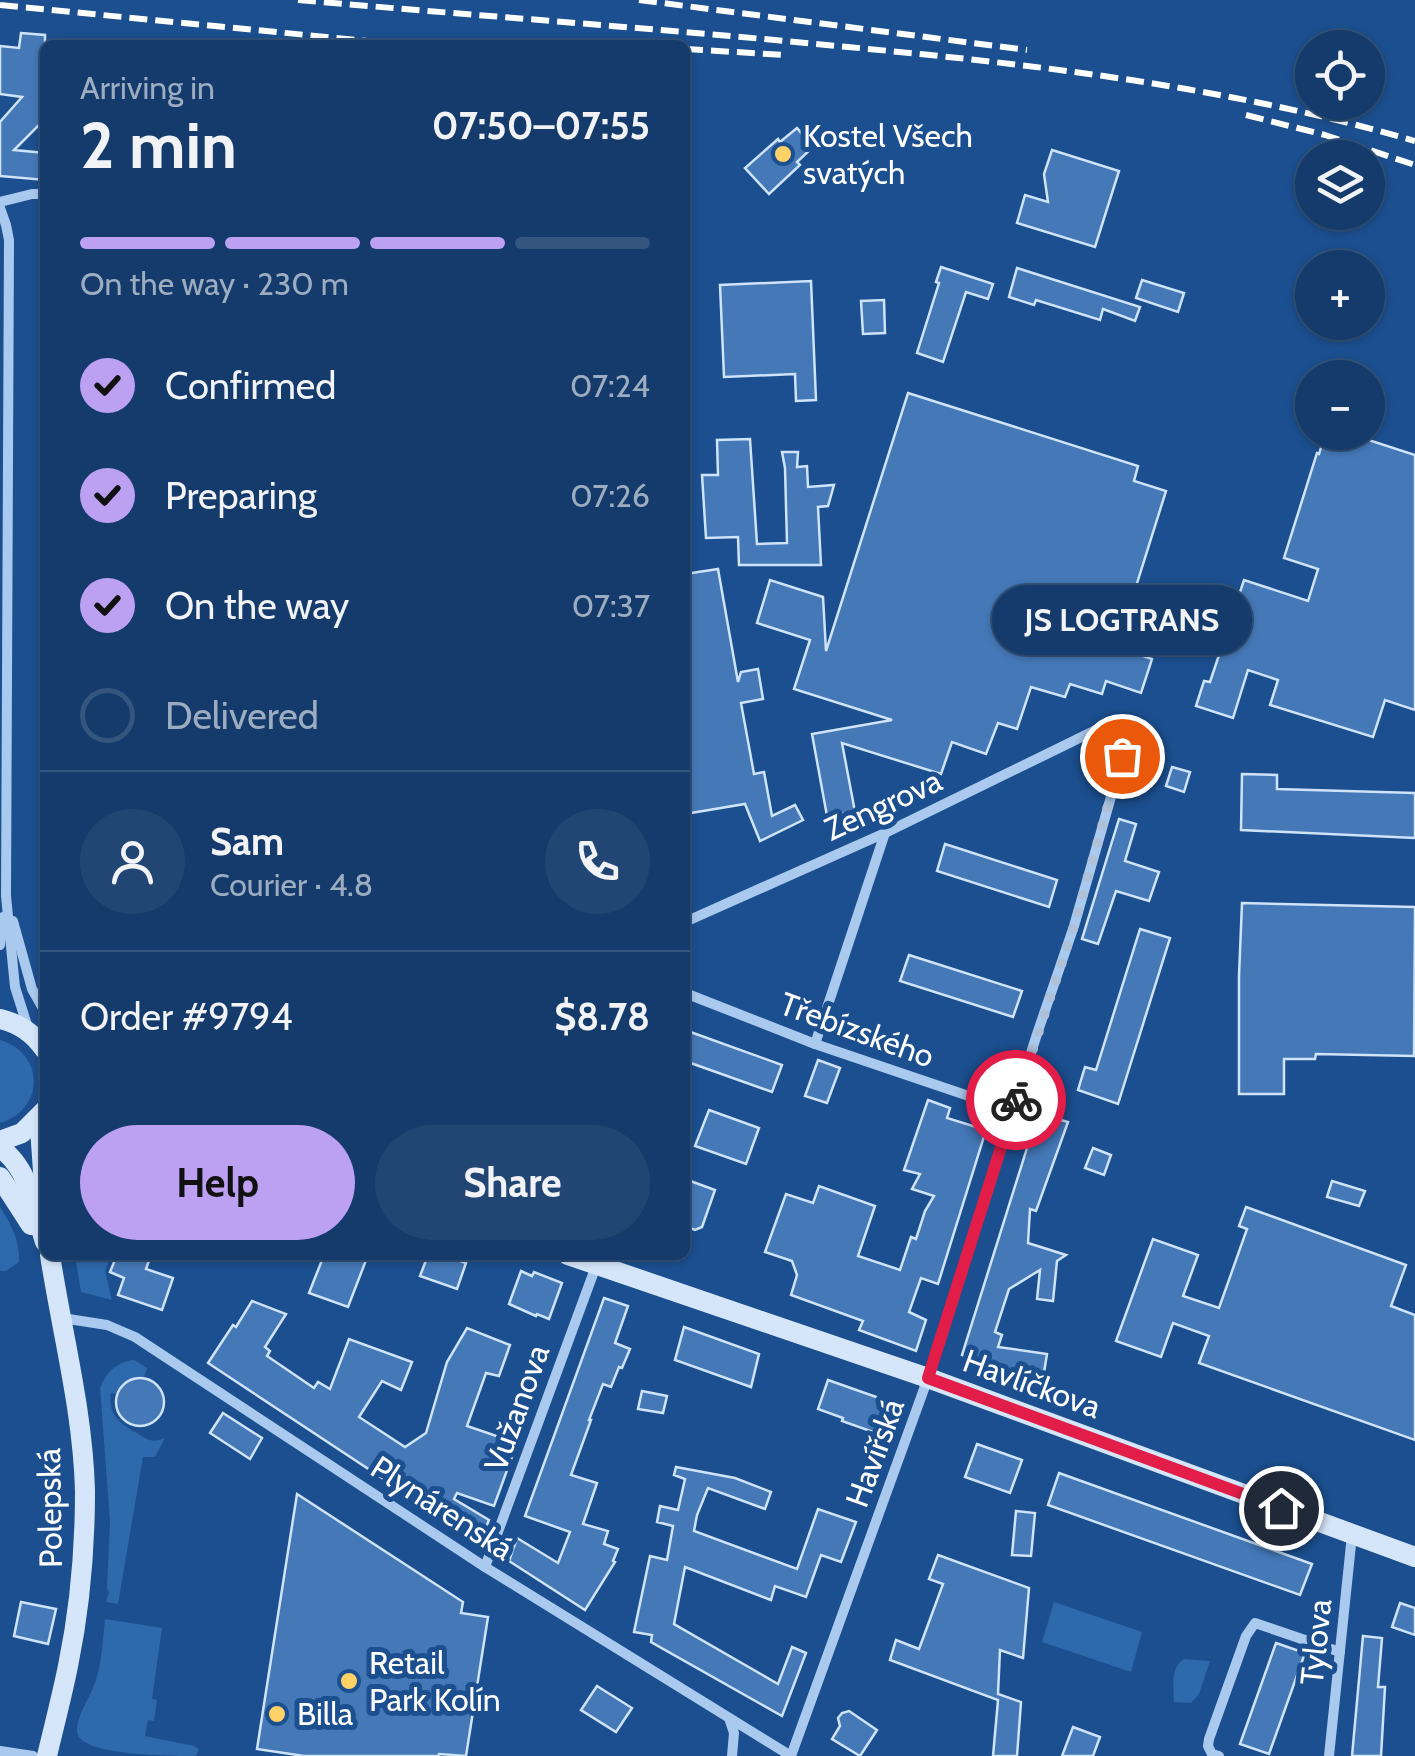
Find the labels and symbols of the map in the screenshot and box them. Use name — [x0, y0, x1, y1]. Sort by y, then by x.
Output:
place label: Kostel Všech svatých — [803, 116, 973, 192]
marker: Kostel Všech svatých — [772, 143, 794, 165]
callout: JS LOGTRANS — [992, 586, 1252, 656]
pin — [1080, 714, 1165, 799]
street label: Zengrova — [818, 760, 948, 849]
street label: Třebízského — [775, 984, 940, 1075]
courier — [966, 1050, 1066, 1150]
street label: Vužanova — [476, 1339, 558, 1476]
street label: Havlíčkova — [958, 1341, 1107, 1427]
street label: Havířská — [837, 1393, 912, 1512]
street label: Polepská — [29, 1447, 70, 1568]
street label: Plynárenská — [364, 1447, 521, 1568]
pin — [1239, 1466, 1324, 1551]
street label: Tylova — [1292, 1596, 1339, 1687]
place label: Retail Park Kolín — [369, 1643, 501, 1719]
marker: Retail Park Kolín — [338, 1670, 360, 1692]
place label: Billa — [297, 1694, 354, 1733]
marker: Billa — [266, 1703, 288, 1725]

